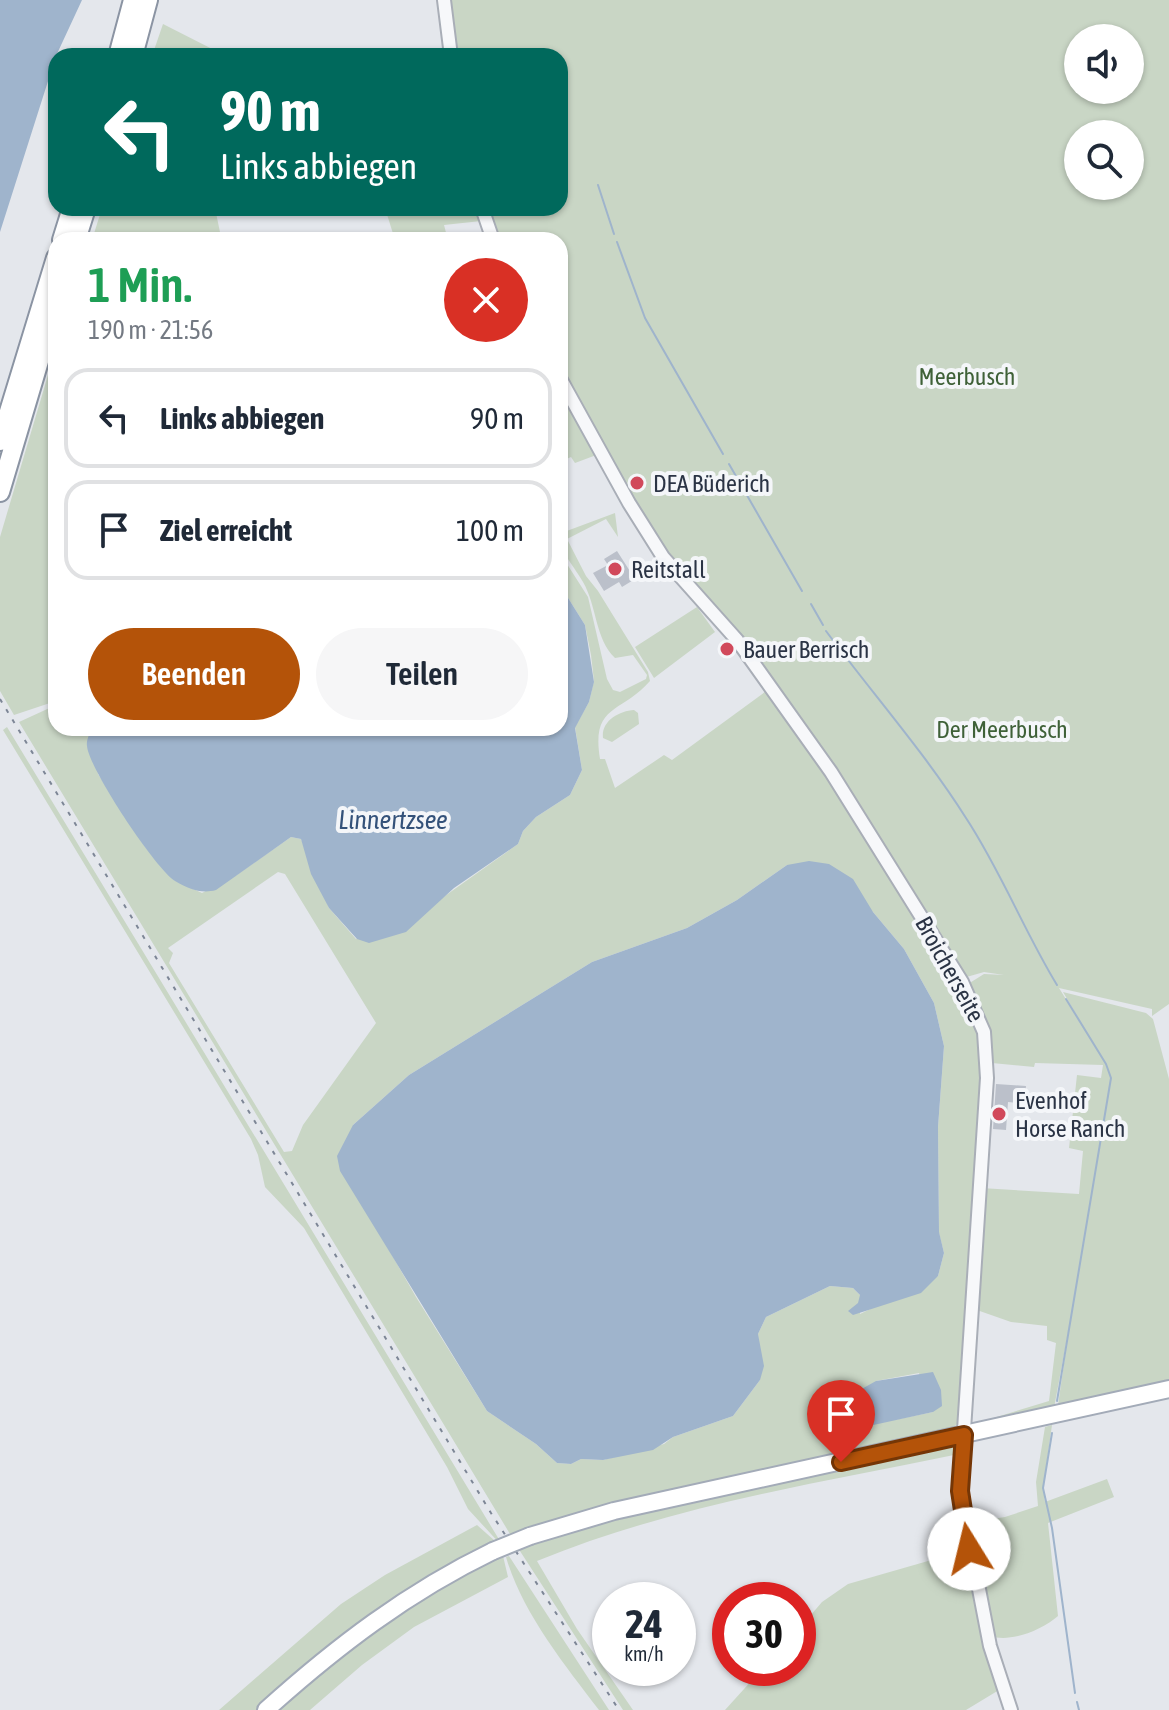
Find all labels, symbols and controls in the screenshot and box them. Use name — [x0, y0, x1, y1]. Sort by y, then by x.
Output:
map controls — [1064, 24, 1144, 200]
button: sound — [1064, 24, 1144, 104]
text: 90 m — [220, 79, 321, 143]
icon: left — [88, 80, 192, 184]
button: search — [1064, 120, 1144, 200]
text: Links abbiegen — [220, 145, 417, 187]
text: 1 Min. — [88, 257, 192, 312]
button: close — [444, 258, 528, 342]
text: 190 m · 21:56 — [88, 315, 213, 345]
park label: Meerbusch — [919, 363, 1015, 390]
icon: left — [92, 396, 136, 440]
text: Links abbiegen — [160, 401, 324, 435]
text: 90 m — [470, 401, 524, 435]
place label: DEA Büderich — [653, 470, 770, 497]
marker: DEA Büderich — [628, 474, 646, 492]
icon: arrive — [92, 508, 136, 552]
text: Ziel erreicht — [160, 513, 292, 547]
text: 100 m — [456, 513, 524, 547]
place label: Reitstall — [631, 556, 706, 583]
marker: Reitstall — [606, 560, 624, 578]
button: Beenden — [88, 628, 300, 720]
button: Teilen — [316, 628, 528, 720]
place label: Bauer Berrisch — [743, 636, 869, 663]
marker: Bauer Berrisch — [718, 640, 736, 658]
park label: Der Meerbusch — [936, 716, 1068, 743]
water label: Linnertzsee — [338, 805, 448, 835]
street label: Broicherseite — [910, 912, 990, 1026]
place label: Evenhof Horse Ranch — [1015, 1087, 1125, 1142]
marker: Evenhof Horse Ranch — [990, 1105, 1008, 1123]
pin — [807, 1380, 875, 1462]
icon: arrive — [819, 1392, 863, 1436]
position arrow — [927, 1507, 1011, 1591]
speed limit sign: 30 — [712, 1582, 816, 1686]
text: 24 — [625, 1601, 663, 1646]
text: km/h — [624, 1642, 664, 1665]

